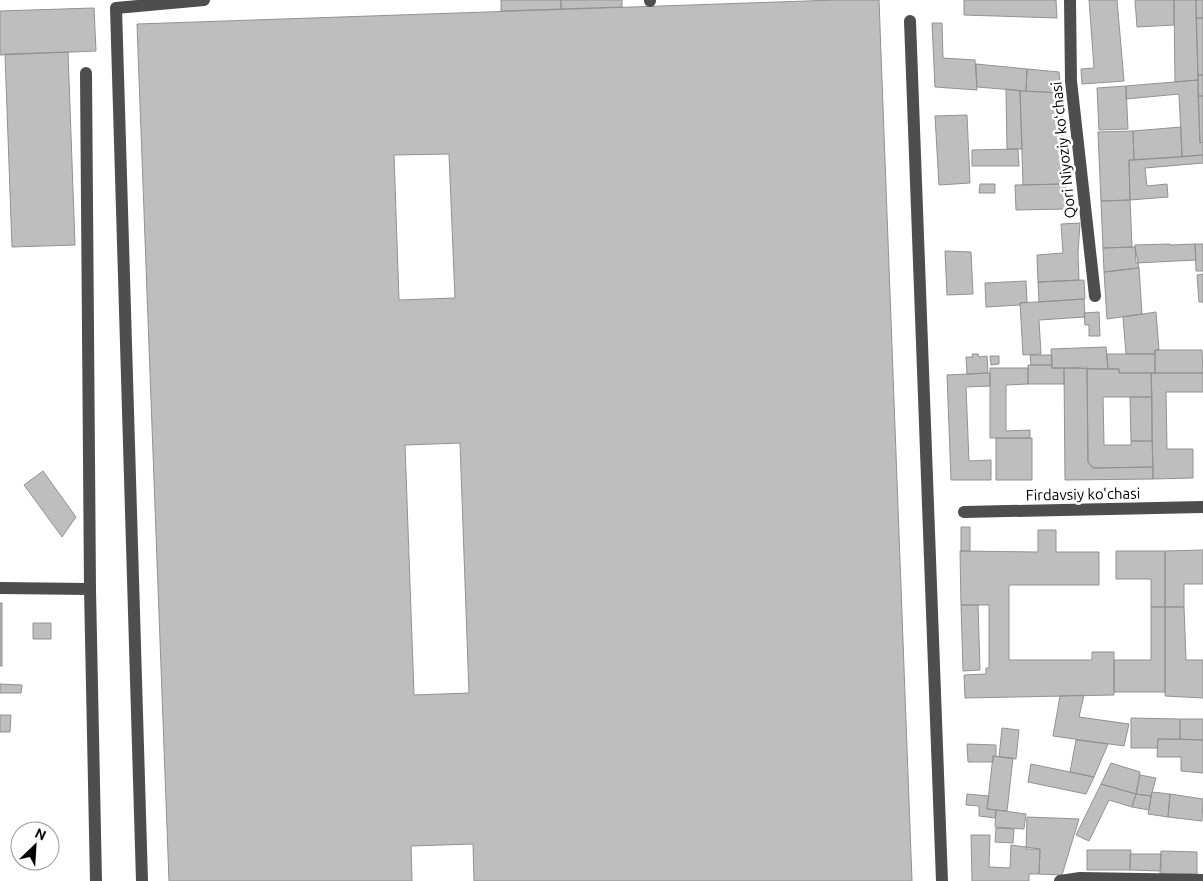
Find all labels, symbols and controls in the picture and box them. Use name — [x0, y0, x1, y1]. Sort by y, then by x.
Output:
street label: Qori Niyoziy koʻchasi — [1047, 81, 1079, 219]
street label: Firdavsiy ko'chasi — [1026, 485, 1140, 503]
north arrow — [10, 821, 60, 871]
text: N — [32, 825, 49, 844]

